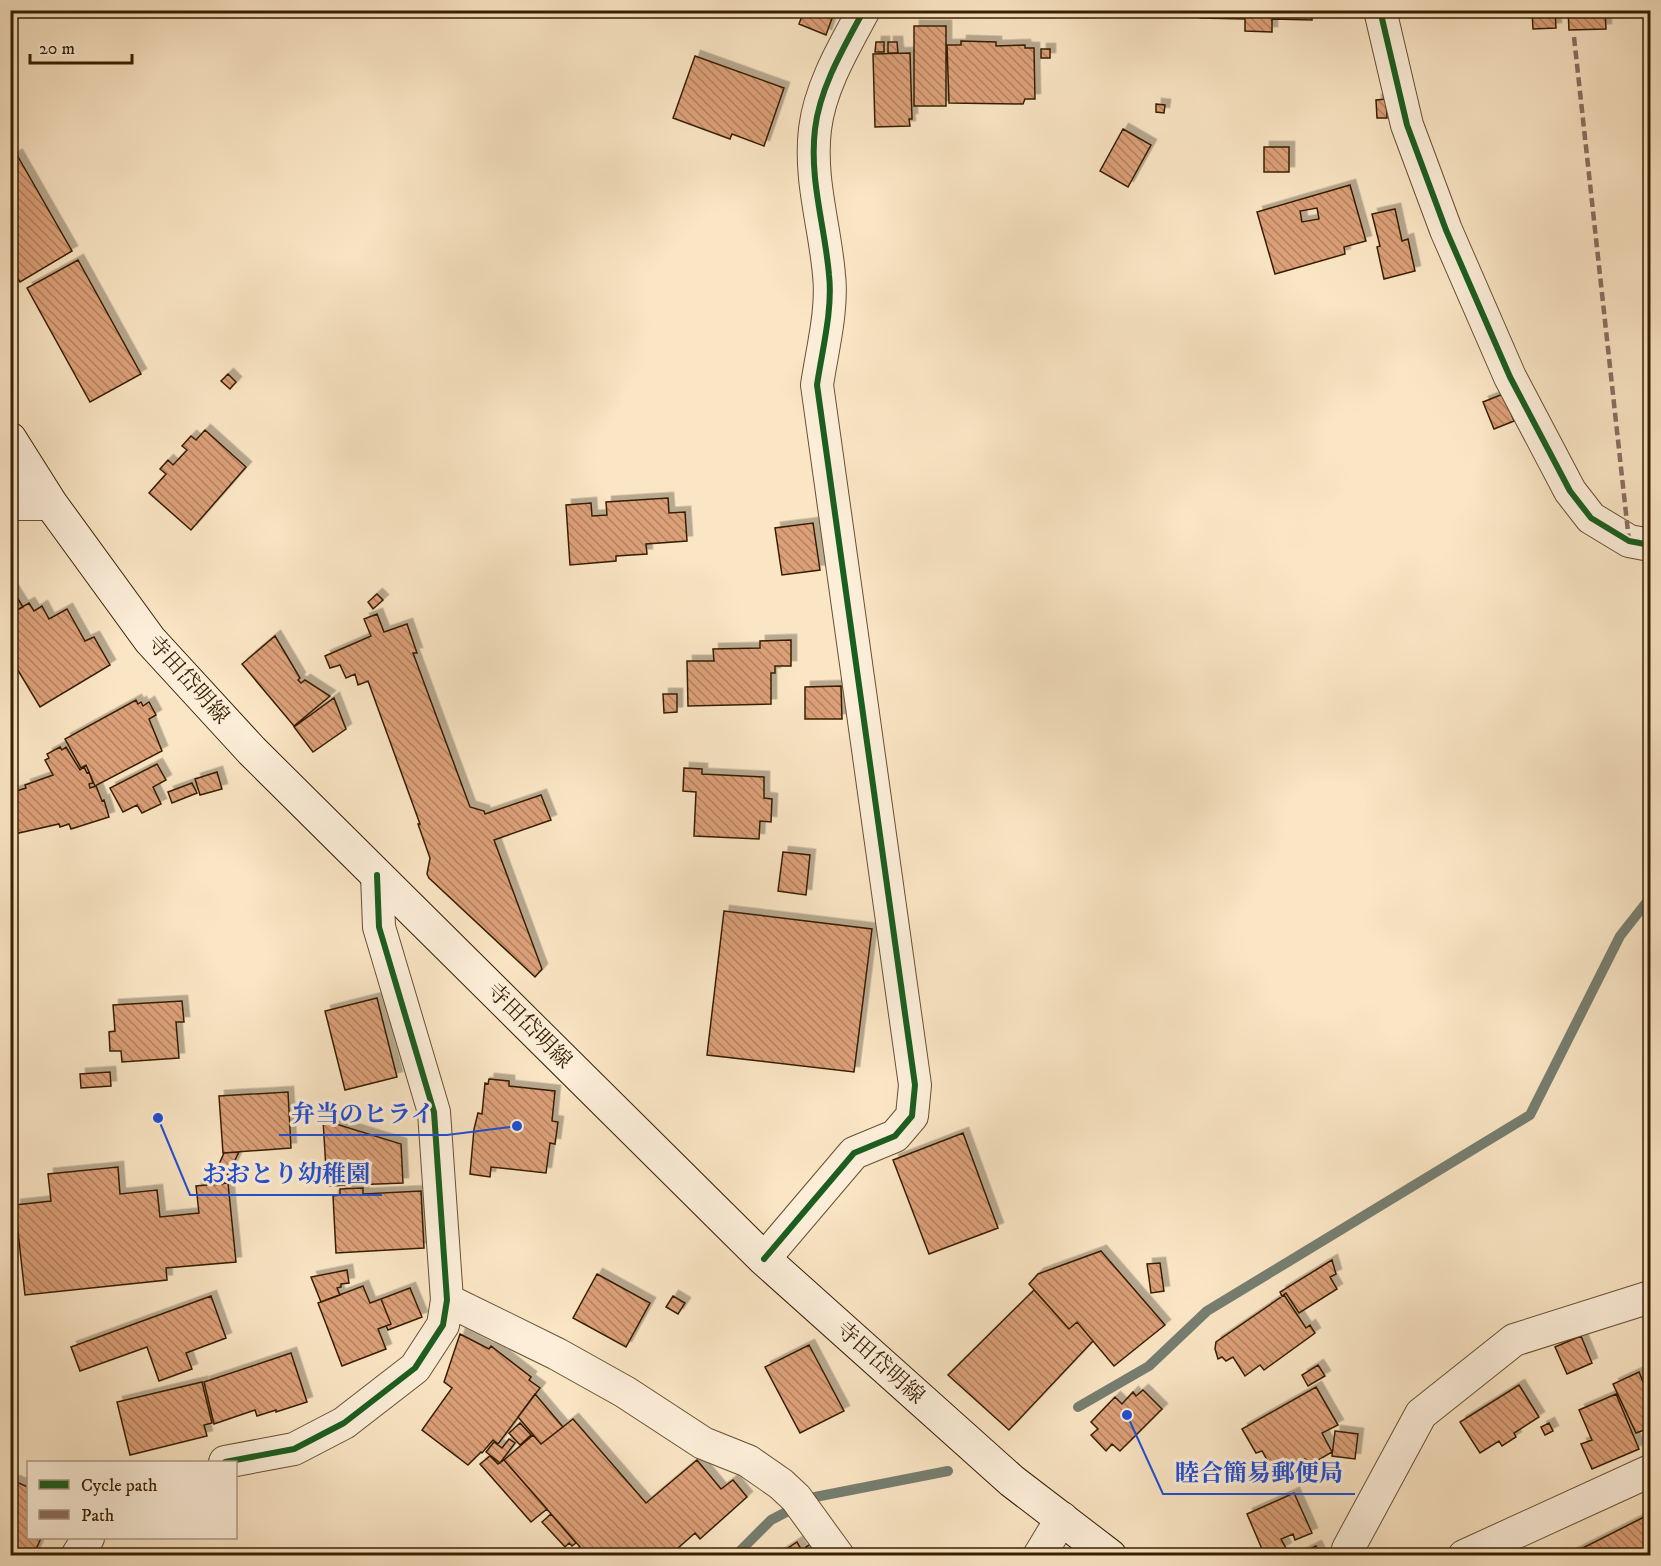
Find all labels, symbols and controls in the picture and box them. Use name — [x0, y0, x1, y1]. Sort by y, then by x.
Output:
scale bar — [30, 27, 132, 65]
text: 20 m — [39, 38, 75, 60]
street label: 寺田岱明線 — [141, 630, 235, 730]
street label: 寺田岱明線 — [481, 978, 577, 1074]
callout: 弁当のヒライ — [279, 1093, 447, 1135]
text: 弁当のヒライ — [291, 1100, 435, 1130]
callout: おおとり幼稚園 — [190, 1153, 382, 1195]
text: おおとり幼稚園 — [202, 1160, 370, 1190]
street label: 寺田岱明線 — [830, 1316, 930, 1410]
callout: 睦合簡易郵便局 — [1163, 1452, 1355, 1494]
text: 睦合簡易郵便局 — [1175, 1459, 1343, 1489]
legend — [27, 1461, 237, 1539]
text: Cycle path — [81, 1475, 158, 1497]
text: Path — [81, 1505, 115, 1527]

